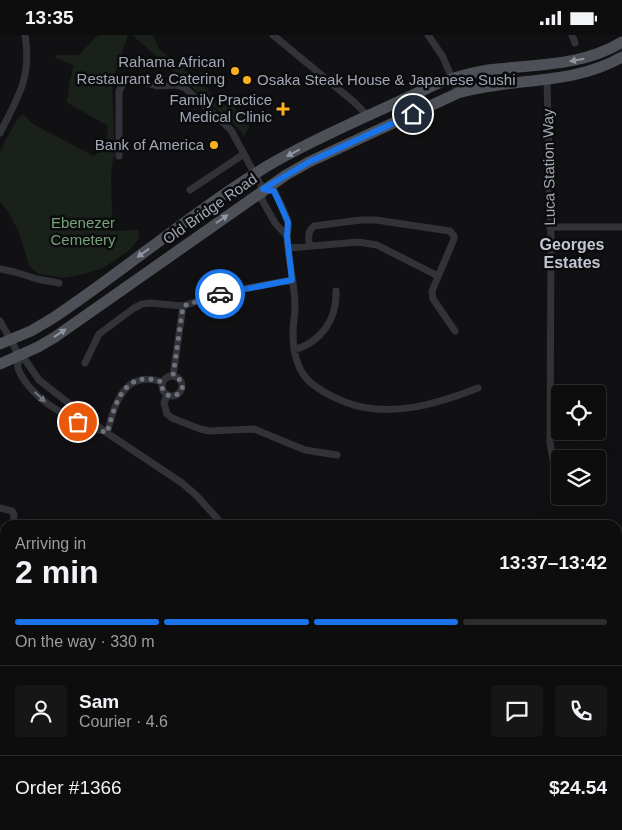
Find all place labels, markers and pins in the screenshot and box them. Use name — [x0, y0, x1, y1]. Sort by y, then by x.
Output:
place label: Rahama African Restaurant & Catering — [77, 53, 225, 87]
marker: Rahama African Restaurant & Catering — [229, 65, 241, 77]
place label: Osaka Steak House & Japanese Sushi — [257, 71, 516, 88]
marker: Osaka Steak House & Japanese Sushi — [241, 74, 253, 86]
place label: Family Practice Medical Clinic — [169, 91, 272, 125]
pin — [392, 93, 434, 135]
marker: Family Practice Medical Clinic — [276, 102, 290, 116]
place label: Bank of America — [95, 136, 205, 153]
marker: Bank of America — [208, 139, 220, 151]
pin — [57, 401, 99, 443]

